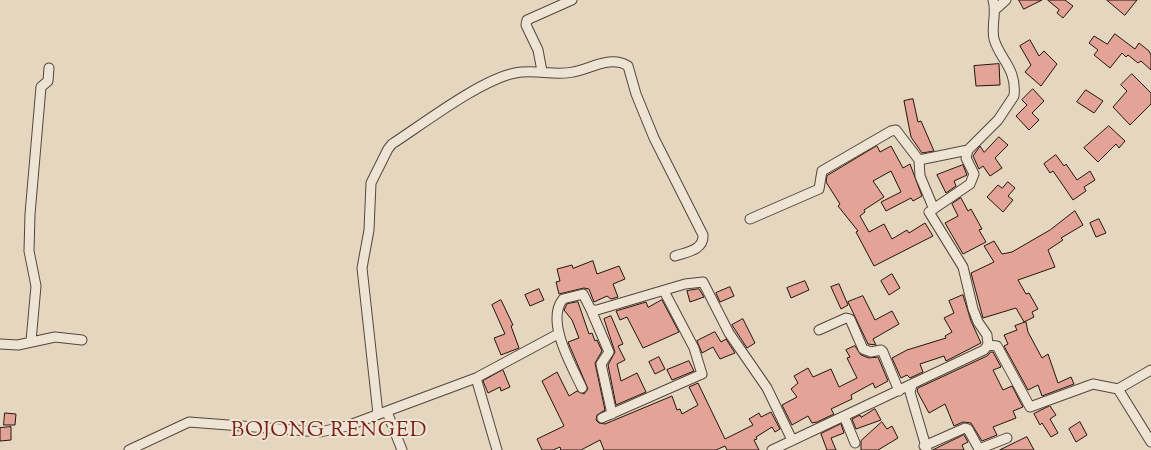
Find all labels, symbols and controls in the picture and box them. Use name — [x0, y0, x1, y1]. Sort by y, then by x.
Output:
district label: BOJONG RENGED — [229, 419, 429, 445]

